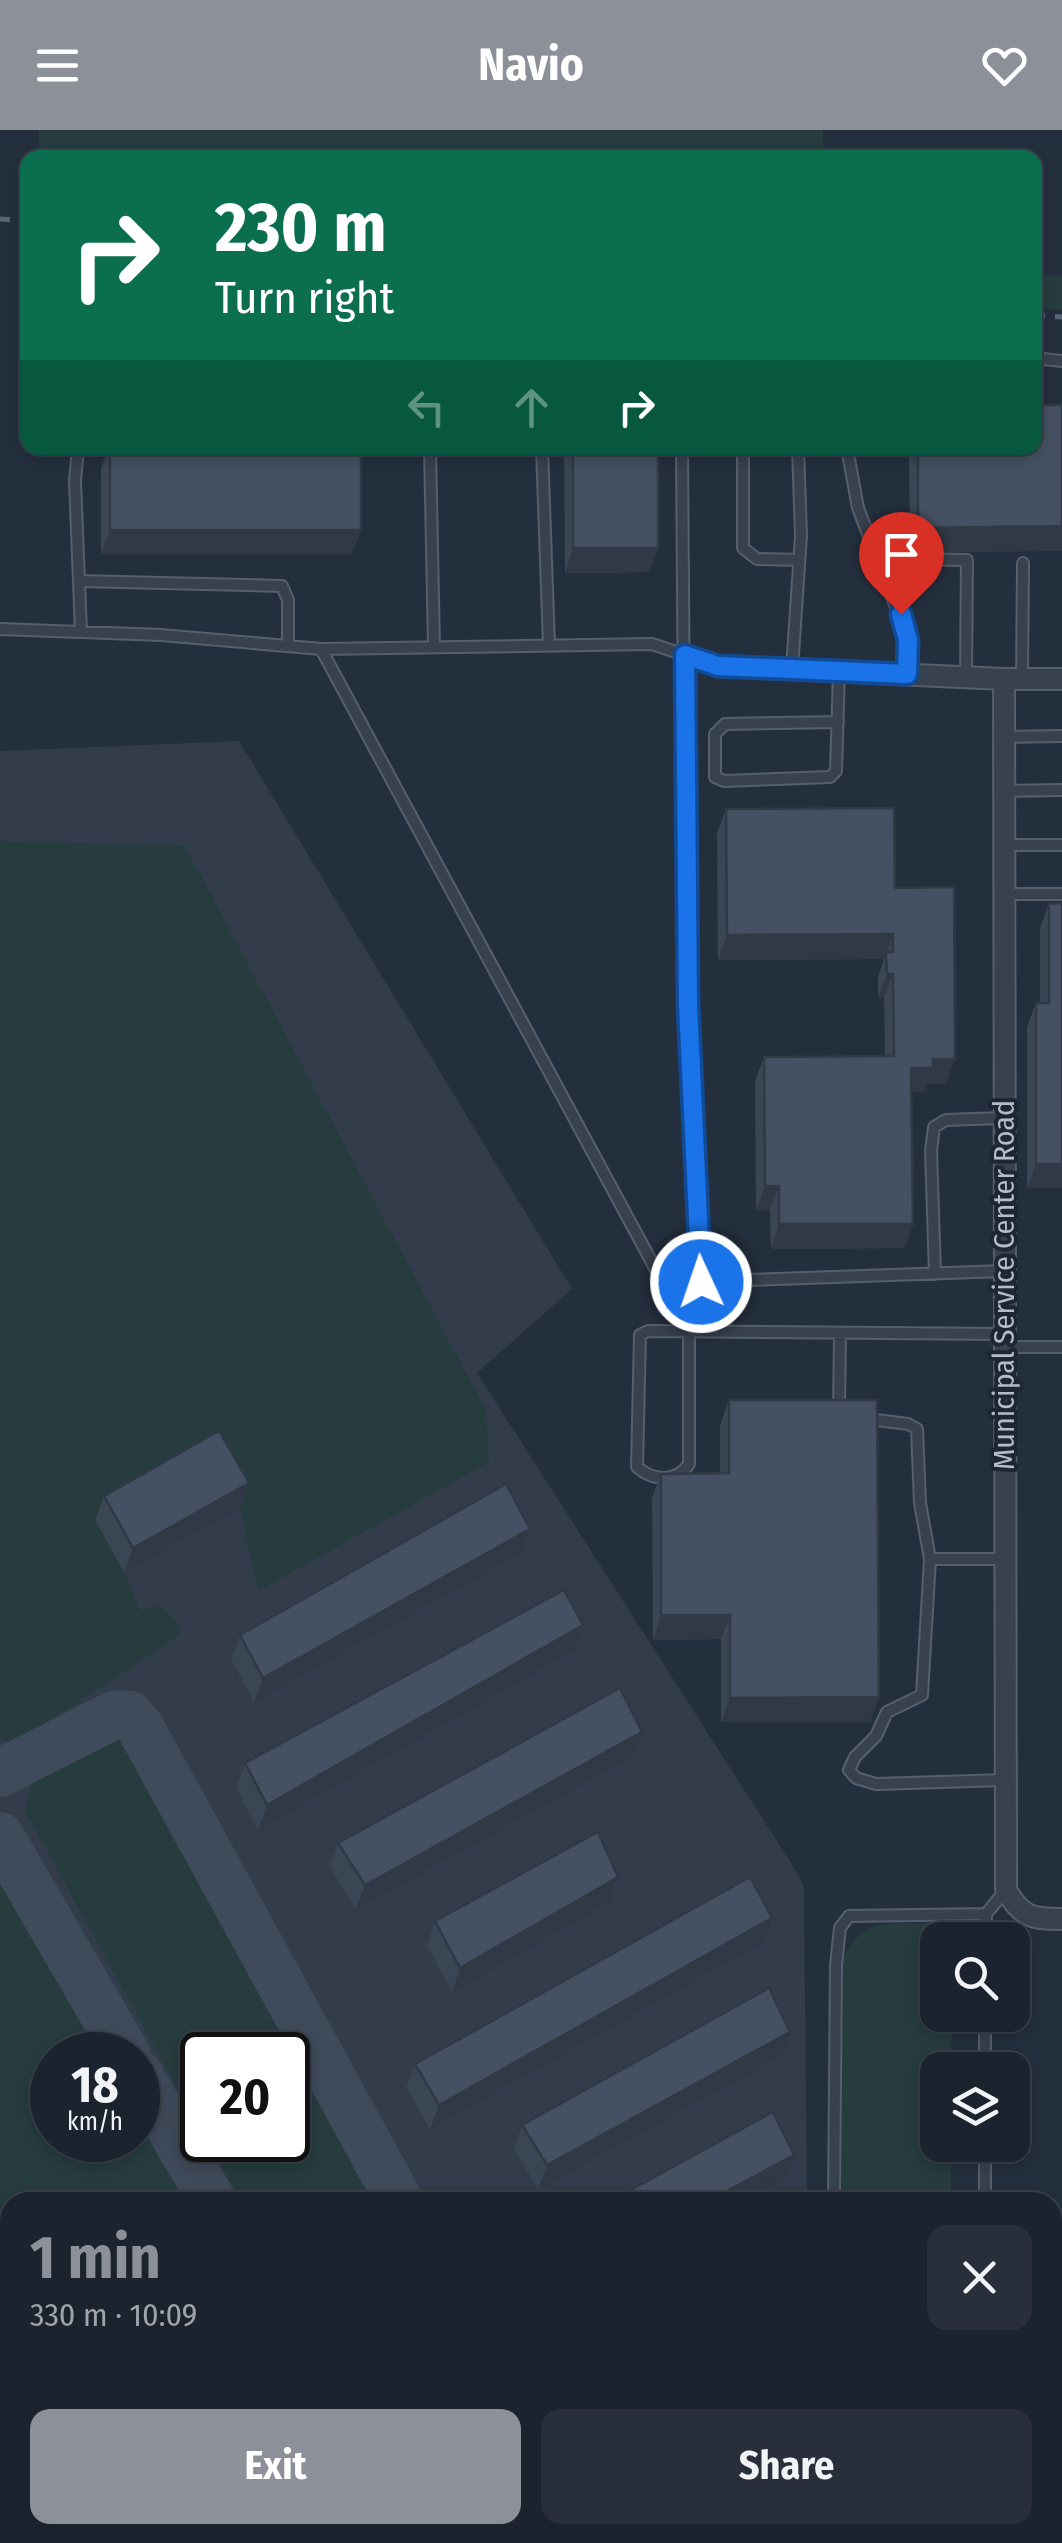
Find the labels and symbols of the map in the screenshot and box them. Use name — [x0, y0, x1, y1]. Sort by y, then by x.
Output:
pin — [859, 512, 944, 615]
street label: Municipal Service Center Road — [986, 1100, 1022, 1470]
position arrow — [649, 1230, 753, 1334]
speed limit sign: 20 — [180, 2032, 310, 2162]

